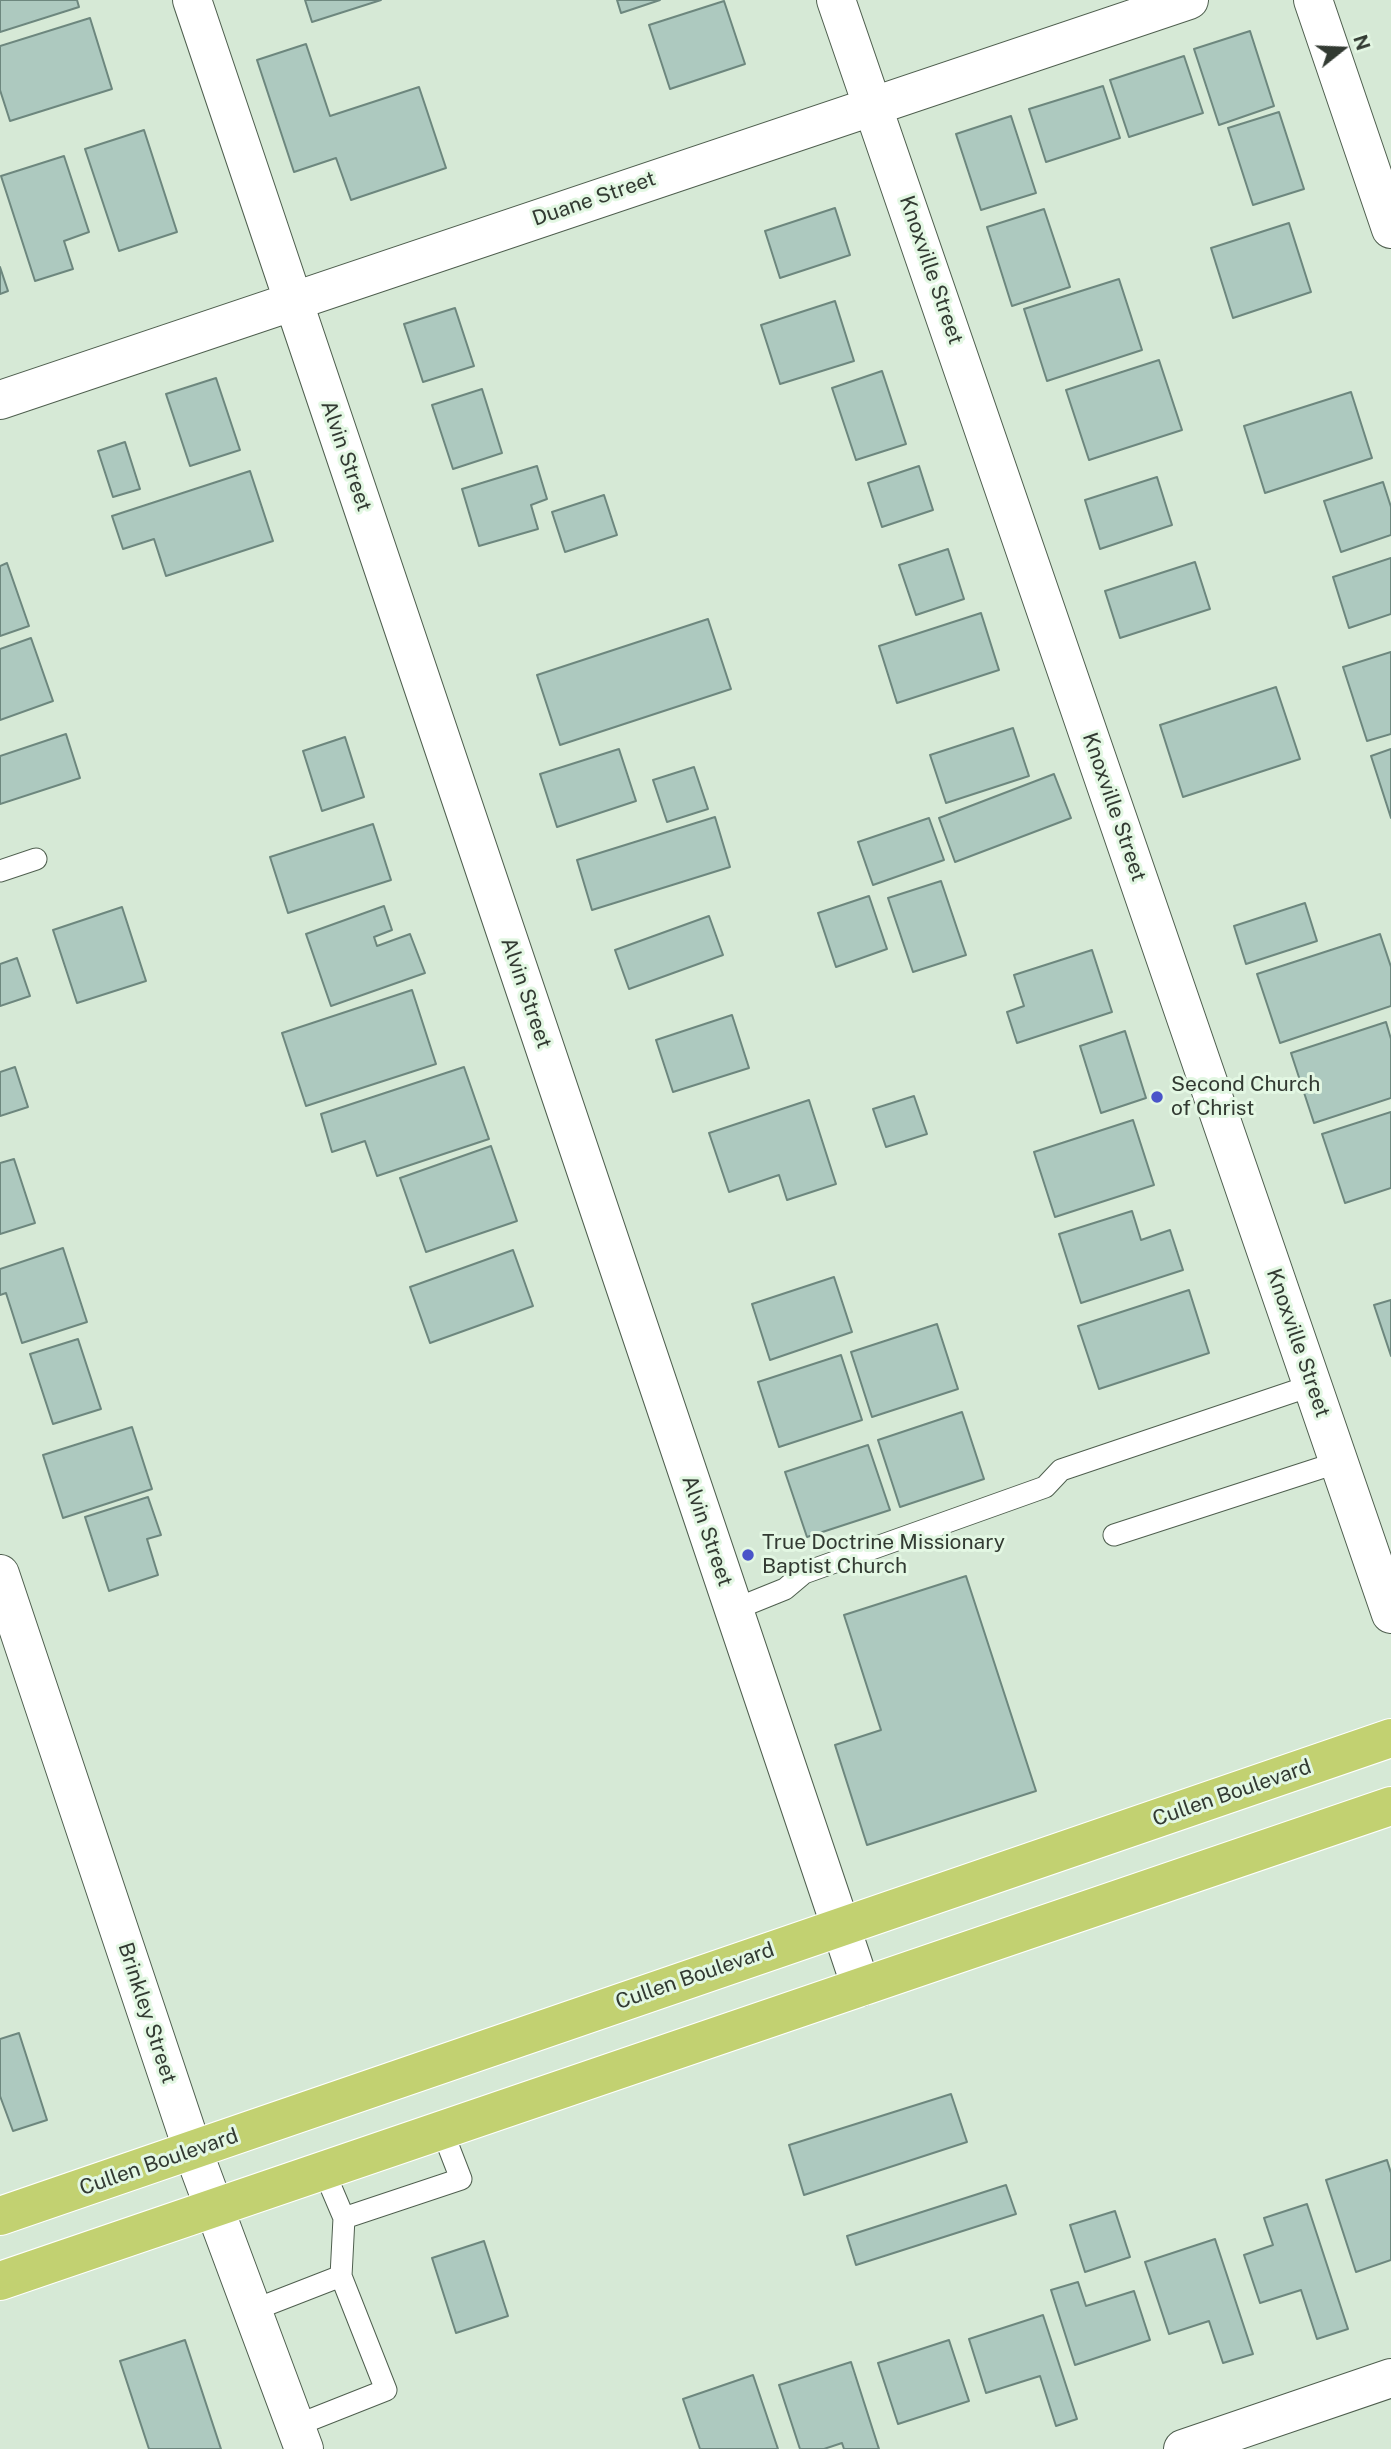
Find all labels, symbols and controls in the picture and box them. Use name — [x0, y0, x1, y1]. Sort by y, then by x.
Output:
north arrow — [1307, 14, 1377, 84]
text: N — [1349, 32, 1375, 53]
street label: Duane Street — [529, 166, 659, 232]
street label: Knoxville Street — [894, 192, 968, 348]
street label: Alvin Street — [315, 397, 377, 515]
street label: Knoxville Street — [1077, 729, 1151, 885]
street label: Alvin Street — [495, 934, 557, 1052]
place label: Second Church of Christ — [1171, 1072, 1320, 1122]
marker: Second Church of Christ — [1149, 1089, 1165, 1105]
street label: Knoxville Street — [1261, 1265, 1335, 1421]
street label: Alvin Street — [676, 1472, 738, 1590]
place label: True Doctrine Missionary Baptist Church — [762, 1530, 1005, 1580]
marker: True Doctrine Missionary Baptist Church — [740, 1547, 756, 1563]
street label: Cullen Boulevard — [1149, 1754, 1315, 1832]
street label: Cullen Boulevard — [612, 1937, 778, 2015]
street label: Brinkley Street — [112, 1939, 182, 2087]
street label: Cullen Boulevard — [76, 2123, 242, 2201]

